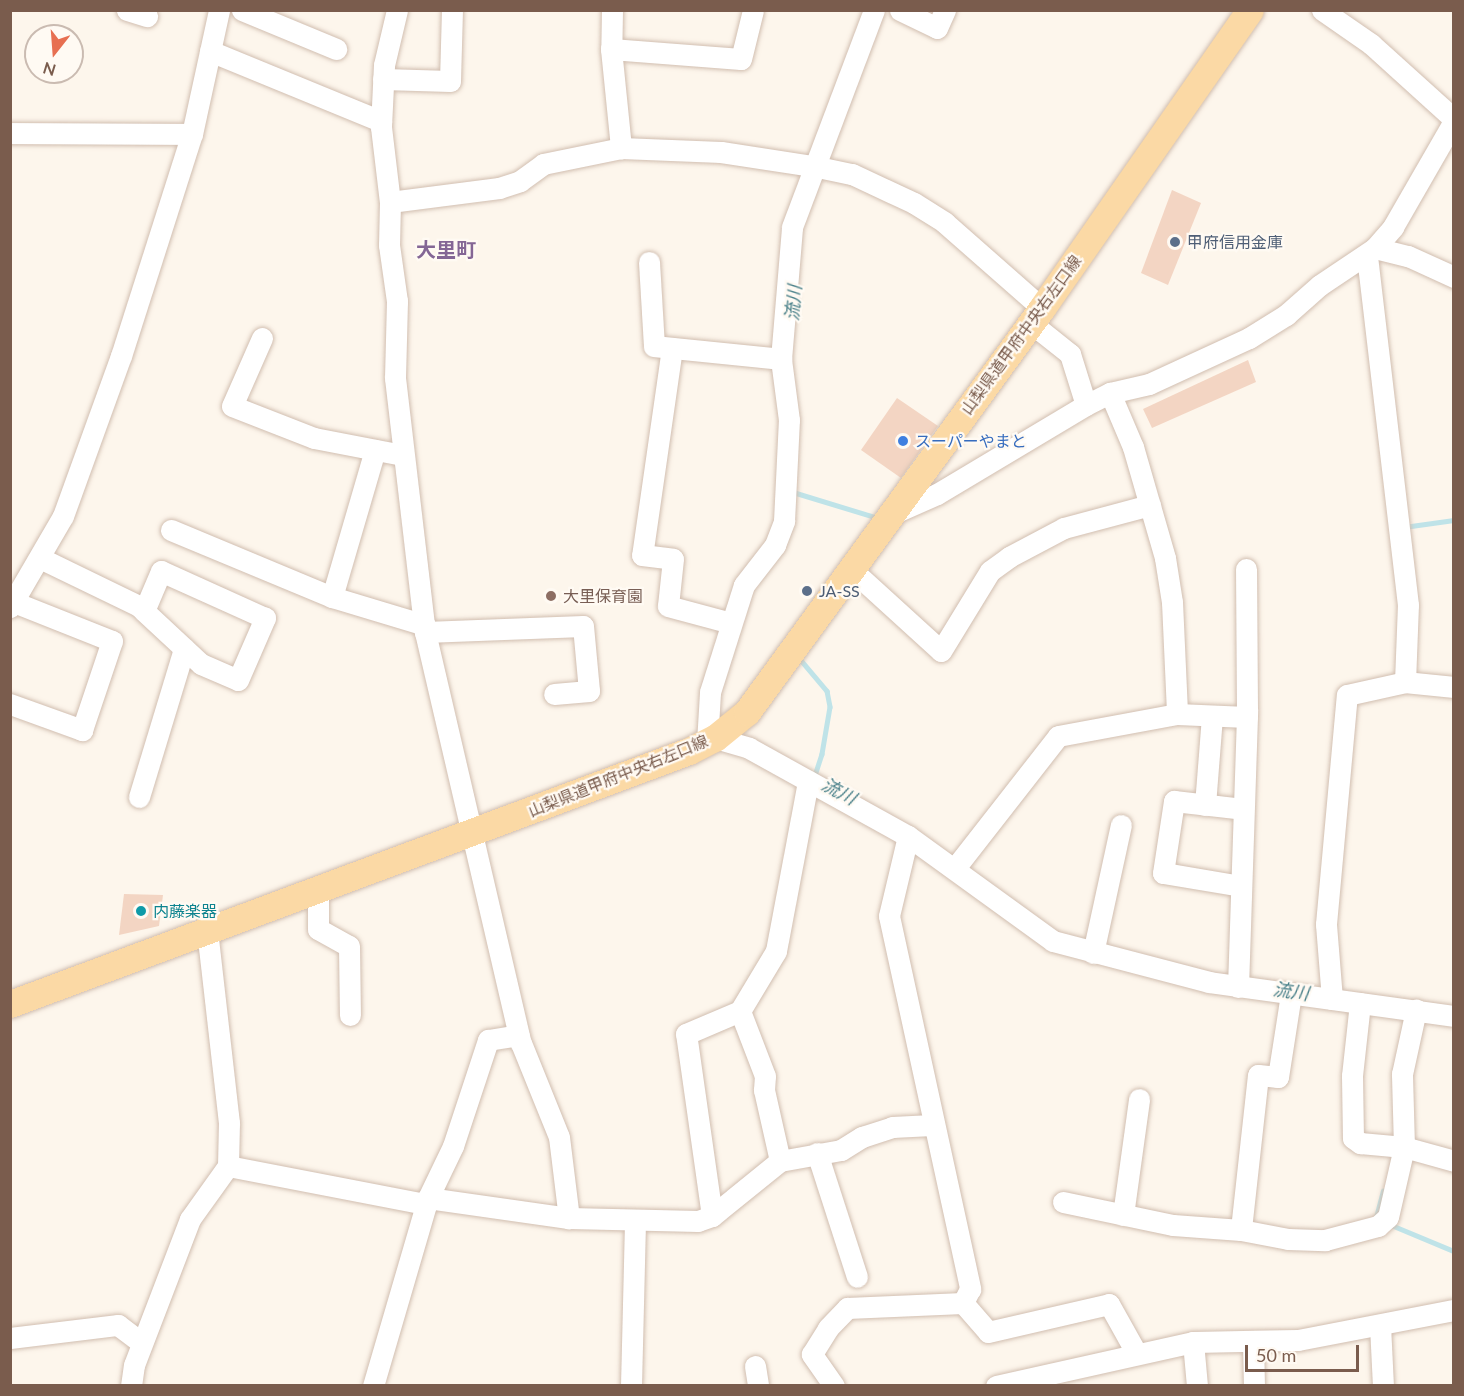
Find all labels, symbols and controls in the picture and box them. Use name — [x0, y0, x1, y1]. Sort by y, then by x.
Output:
north arrow — [24, 24, 84, 84]
text: N — [41, 59, 58, 81]
place label: 甲府信用金庫 — [1187, 232, 1283, 252]
marker: 甲府信用金庫 — [1168, 235, 1182, 249]
district label: 大里町 — [416, 237, 476, 261]
street label: 山梨県道甲府中央右左口線 — [957, 252, 1085, 418]
water label: 流川 — [781, 284, 805, 322]
place label: スーパーやまと — [915, 431, 1027, 451]
marker: スーパーやまと — [896, 434, 910, 448]
place label: JA-SS — [819, 581, 860, 601]
marker: JA-SS — [800, 584, 814, 598]
place label: 大里保育園 — [563, 586, 643, 606]
marker: 大里保育園 — [544, 589, 558, 603]
street label: 山梨県道甲府中央右左口線 — [525, 731, 711, 821]
water label: 流川 — [818, 773, 860, 809]
place label: 内藤楽器 — [153, 901, 217, 921]
marker: 内藤楽器 — [134, 904, 148, 918]
water label: 流川 — [1272, 978, 1310, 1004]
scale bar — [1248, 1333, 1362, 1371]
text: 50 m — [1256, 1344, 1296, 1366]

